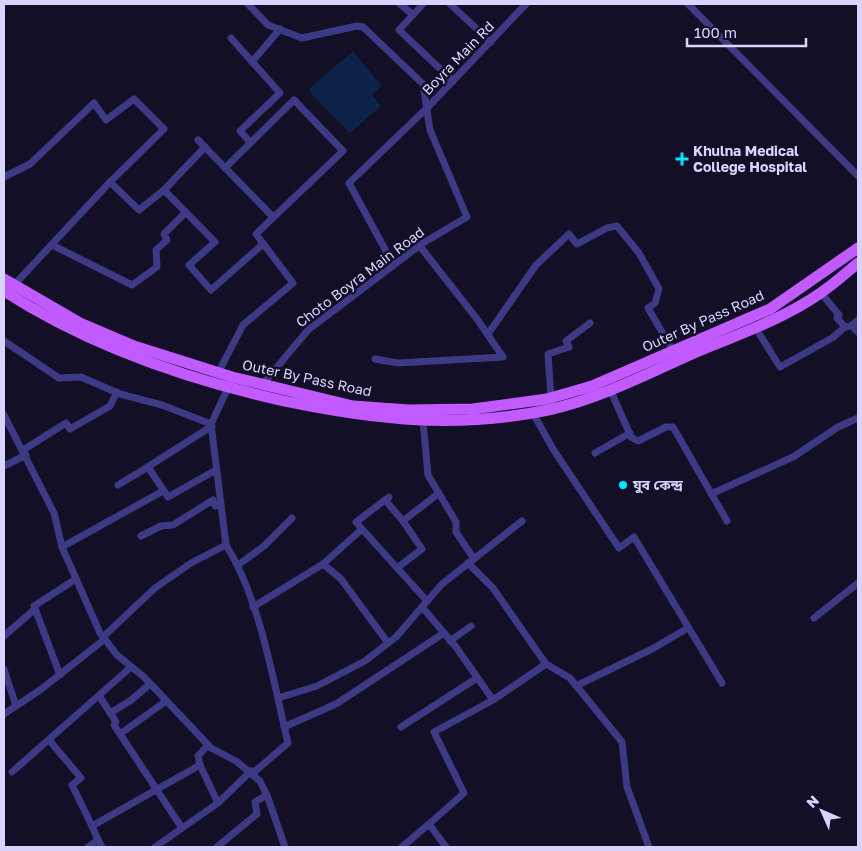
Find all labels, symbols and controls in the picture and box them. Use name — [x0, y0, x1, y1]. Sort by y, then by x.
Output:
scale bar — [687, 15, 806, 47]
street label: Boyra Main Rd — [418, 17, 497, 98]
text: 100 m — [694, 23, 737, 41]
place label: Khulna Medical College Hospital — [693, 142, 807, 175]
marker: Khulna Medical College Hospital — [675, 152, 689, 166]
street label: Choto Boyra Main Road — [292, 223, 427, 330]
street label: Outer By Pass Road — [639, 286, 766, 355]
street label: Outer By Pass Road — [241, 356, 373, 400]
place label: যুব কেন্দ্র — [632, 476, 684, 494]
marker: যুব কেন্দ্র — [617, 479, 629, 491]
north arrow — [797, 786, 847, 836]
text: N — [803, 792, 822, 811]

